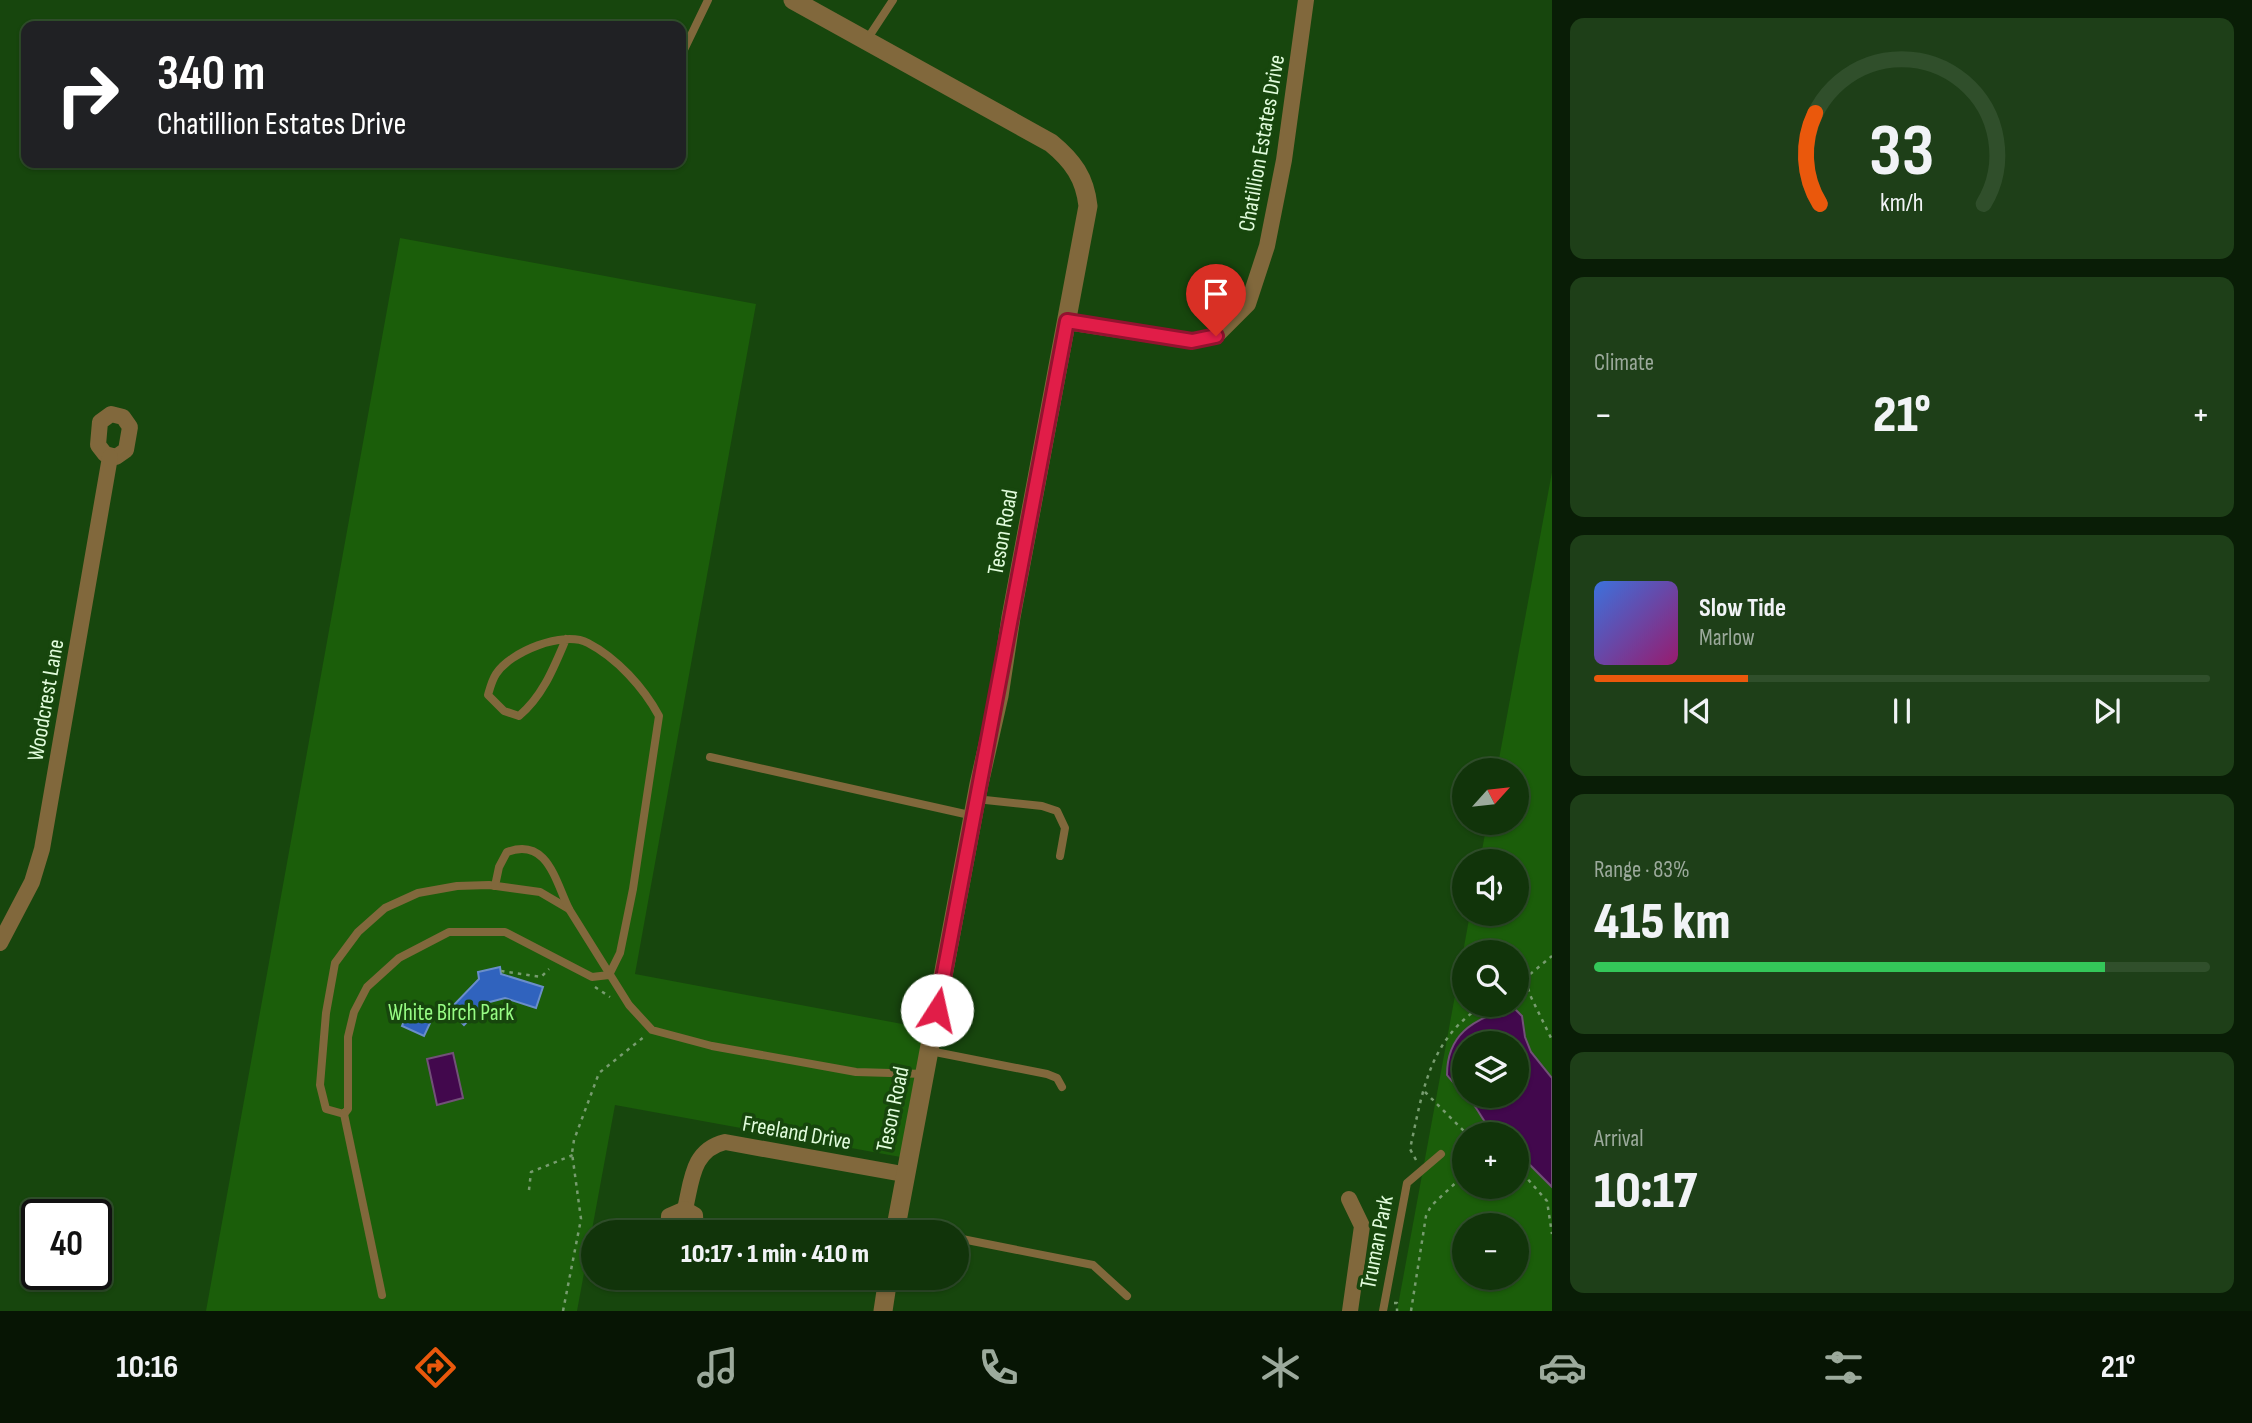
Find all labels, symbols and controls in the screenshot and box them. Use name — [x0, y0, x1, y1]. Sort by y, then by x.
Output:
text: 340 m — [157, 45, 265, 104]
icon: right — [42, 49, 133, 140]
street label: Chatillion Estates Drive — [1233, 53, 1291, 234]
text: Chatillion Estates Drive — [157, 105, 406, 144]
text: 33 — [1869, 109, 1935, 197]
text: km/h — [1880, 188, 1924, 219]
pin — [1186, 264, 1246, 336]
icon: arrive — [1197, 275, 1235, 313]
text: Climate — [1594, 349, 1654, 377]
text: 21° — [1873, 384, 1931, 447]
text: − — [1594, 393, 1613, 438]
text: + — [2191, 393, 2210, 438]
street label: Teson Road — [982, 487, 1024, 577]
text: Slow Tide — [1699, 593, 1786, 624]
text: Marlow — [1699, 624, 1755, 652]
street label: Woodcrest Lane — [22, 637, 70, 763]
icon: previous — [1678, 692, 1716, 730]
icon: pause — [1883, 692, 1921, 730]
icon: next — [2088, 692, 2126, 730]
north arrow — [1452, 758, 1530, 835]
map controls — [1452, 758, 1529, 1290]
button: sound — [1452, 849, 1529, 926]
text: Range · 83% — [1594, 856, 1690, 884]
text: 415 km — [1594, 891, 1730, 954]
button: search — [1452, 940, 1529, 1017]
position arrow — [900, 973, 974, 1047]
park label: White Birch Park — [388, 999, 514, 1027]
button: layers — [1452, 1031, 1529, 1108]
street label: Teson Road — [870, 1064, 916, 1155]
street label: Freeland Drive — [740, 1110, 853, 1156]
button: + — [1452, 1122, 1529, 1199]
text: Arrival — [1594, 1125, 1643, 1153]
text: 10:17 — [1594, 1160, 1697, 1223]
street label: Truman Park — [1354, 1193, 1400, 1291]
speed limit sign: 40 — [21, 1199, 112, 1290]
button: − — [1452, 1213, 1529, 1290]
text: 10:17 · 1 min · 410 m — [681, 1239, 869, 1270]
icon: directions — [411, 1343, 460, 1392]
icon: music — [693, 1343, 742, 1392]
icon: phone — [974, 1343, 1023, 1392]
icon: climate — [1256, 1343, 1305, 1392]
icon: car — [1538, 1343, 1587, 1392]
icon: filters — [1819, 1343, 1868, 1392]
text: 10:16 — [116, 1348, 178, 1387]
text: 21° — [2101, 1348, 2136, 1387]

